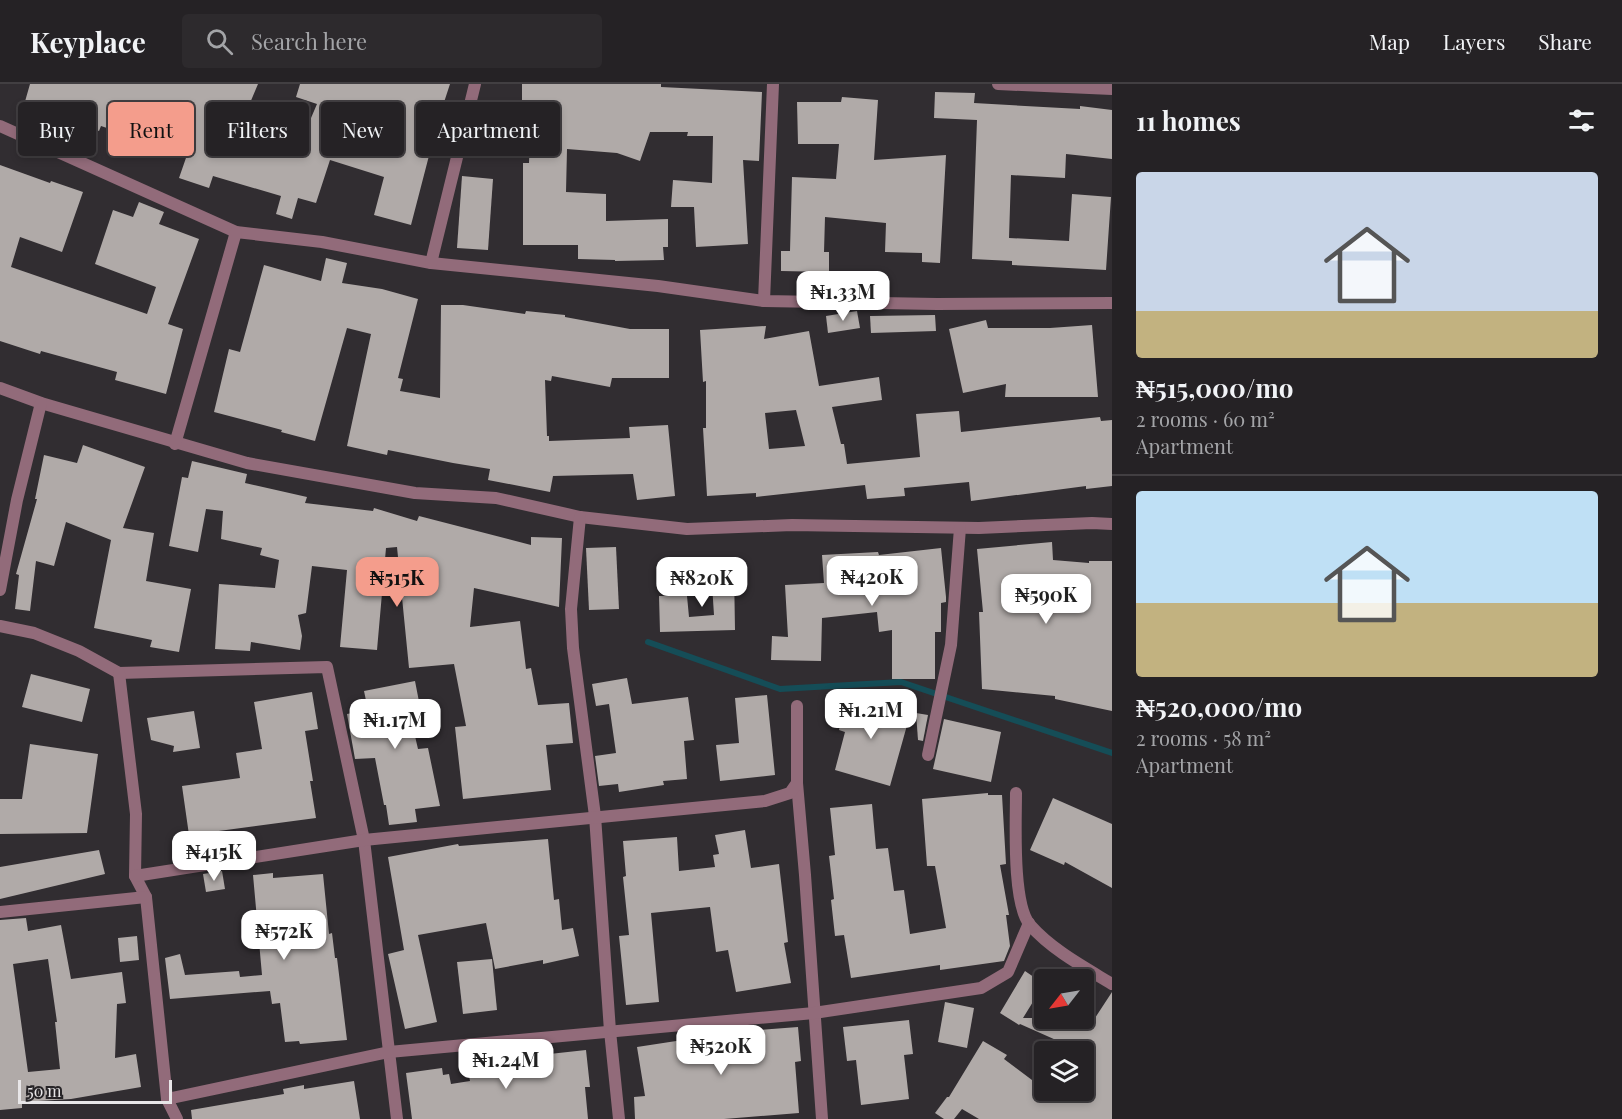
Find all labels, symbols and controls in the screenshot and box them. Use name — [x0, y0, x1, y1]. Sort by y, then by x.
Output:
search box — [182, 14, 602, 68]
text: Keyplace — [30, 23, 146, 60]
icon: search — [203, 25, 236, 58]
text: Search here — [251, 26, 367, 56]
text: Map — [1369, 27, 1410, 55]
text: Layers — [1443, 27, 1505, 55]
text: Share — [1538, 27, 1592, 55]
chip: Buy — [18, 102, 96, 156]
chip: Rent — [108, 102, 194, 156]
chip: Filters — [206, 102, 309, 156]
chip: New — [321, 102, 404, 156]
chip: Apartment — [416, 102, 560, 156]
text: 11 homes — [1136, 103, 1241, 138]
icon: filters — [1565, 104, 1598, 137]
icon: home — [1313, 211, 1421, 319]
pin: ₦1.33M — [794, 271, 892, 322]
text: ₦1.33M — [811, 277, 875, 304]
text: ₦515,000/mo — [1136, 370, 1293, 405]
text: 2 rooms · 60 m² — [1136, 405, 1275, 432]
text: Apartment — [1136, 432, 1233, 459]
icon: home — [1313, 530, 1421, 638]
pin: ₦420K — [830, 556, 914, 607]
pin: ₦515K — [355, 557, 439, 608]
pin: ₦820K — [660, 557, 744, 608]
text: ₦420K — [841, 562, 903, 589]
text: ₦515K — [370, 563, 424, 590]
text: ₦820K — [670, 563, 734, 590]
pin: ₦590K — [1004, 574, 1088, 625]
text: ₦590K — [1015, 580, 1077, 607]
pin: ₦1.21M — [822, 689, 920, 740]
text: ₦520,000/mo — [1136, 689, 1302, 724]
text: ₦1.21M — [839, 695, 903, 722]
pin: ₦1.17M — [346, 699, 444, 750]
text: ₦1.17M — [364, 705, 426, 732]
text: 2 rooms · 58 m² — [1136, 724, 1271, 751]
text: Apartment — [1136, 751, 1233, 778]
pin: ₦415K — [172, 831, 256, 882]
text: ₦415K — [186, 837, 242, 864]
pin: ₦572K — [242, 910, 326, 961]
text: ₦572K — [255, 916, 313, 943]
north arrow — [1034, 969, 1094, 1029]
map controls — [1034, 969, 1094, 1101]
pin: ₦520K — [679, 1025, 763, 1076]
text: ₦520K — [690, 1031, 752, 1058]
pin: ₦1.24M — [457, 1039, 555, 1090]
button: layers — [1034, 1041, 1094, 1101]
text: ₦1.24M — [472, 1045, 540, 1072]
scale bar — [18, 1077, 172, 1104]
text: 50 m — [27, 1080, 61, 1101]

